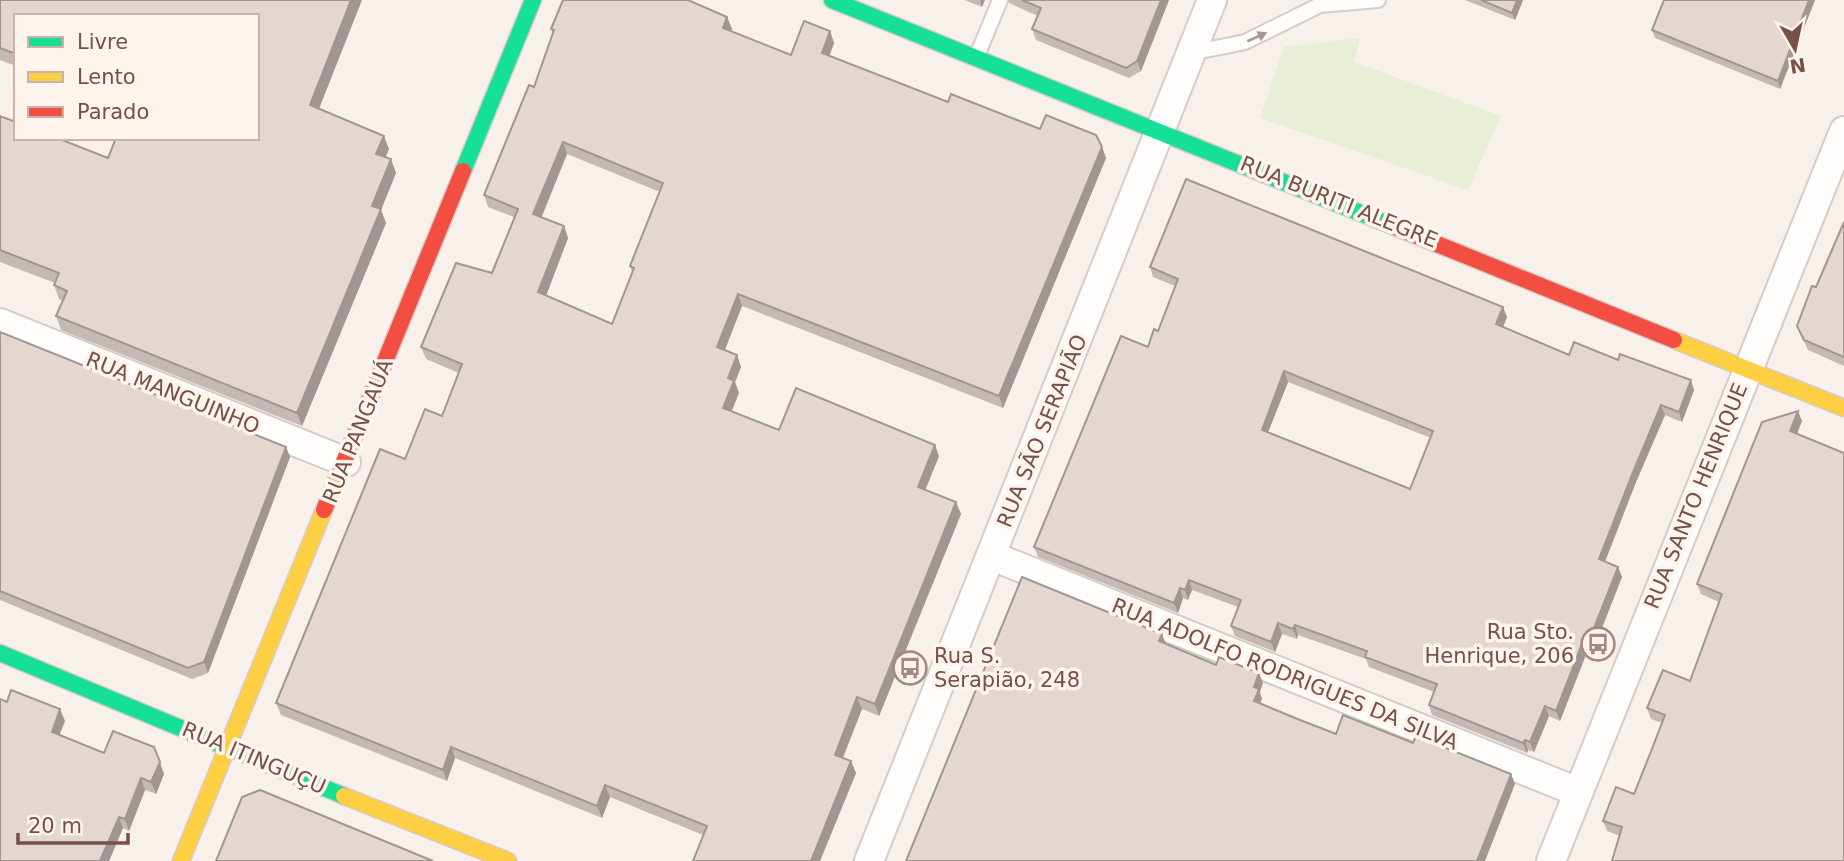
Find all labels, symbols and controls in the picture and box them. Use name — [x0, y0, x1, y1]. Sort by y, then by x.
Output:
legend — [14, 14, 259, 140]
north arrow — [1760, 14, 1830, 84]
text: Livre — [77, 30, 128, 54]
one-way arrow — [1247, 31, 1267, 43]
text: N — [1788, 54, 1807, 78]
text: Lento — [77, 65, 136, 89]
text: Parado — [77, 100, 149, 124]
street label: RUA BURITI ALEGRE — [1237, 151, 1441, 253]
street label: RUA SÃO SERAPIÃO — [990, 330, 1092, 531]
street label: RUA MANGUINHO — [83, 347, 263, 439]
street label: RUA PANGAUÁ — [317, 355, 398, 506]
street label: RUA SANTO HENRIQUE — [1640, 380, 1752, 612]
street label: RUA ADOLFO RODRIGUES DA SILVA — [1108, 593, 1462, 755]
place label: Rua Sto. Henrique, 206 — [1425, 620, 1574, 668]
bus stop icon: Rua Sto. Henrique, 206 — [1579, 625, 1617, 663]
place label: Rua S. Serapião, 248 — [934, 644, 1080, 692]
bus stop icon: Rua S. Serapião, 248 — [891, 649, 929, 687]
street label: RUA ITINGUÇU — [179, 717, 329, 799]
scale bar — [18, 802, 128, 846]
text: 20 m — [28, 814, 82, 838]

